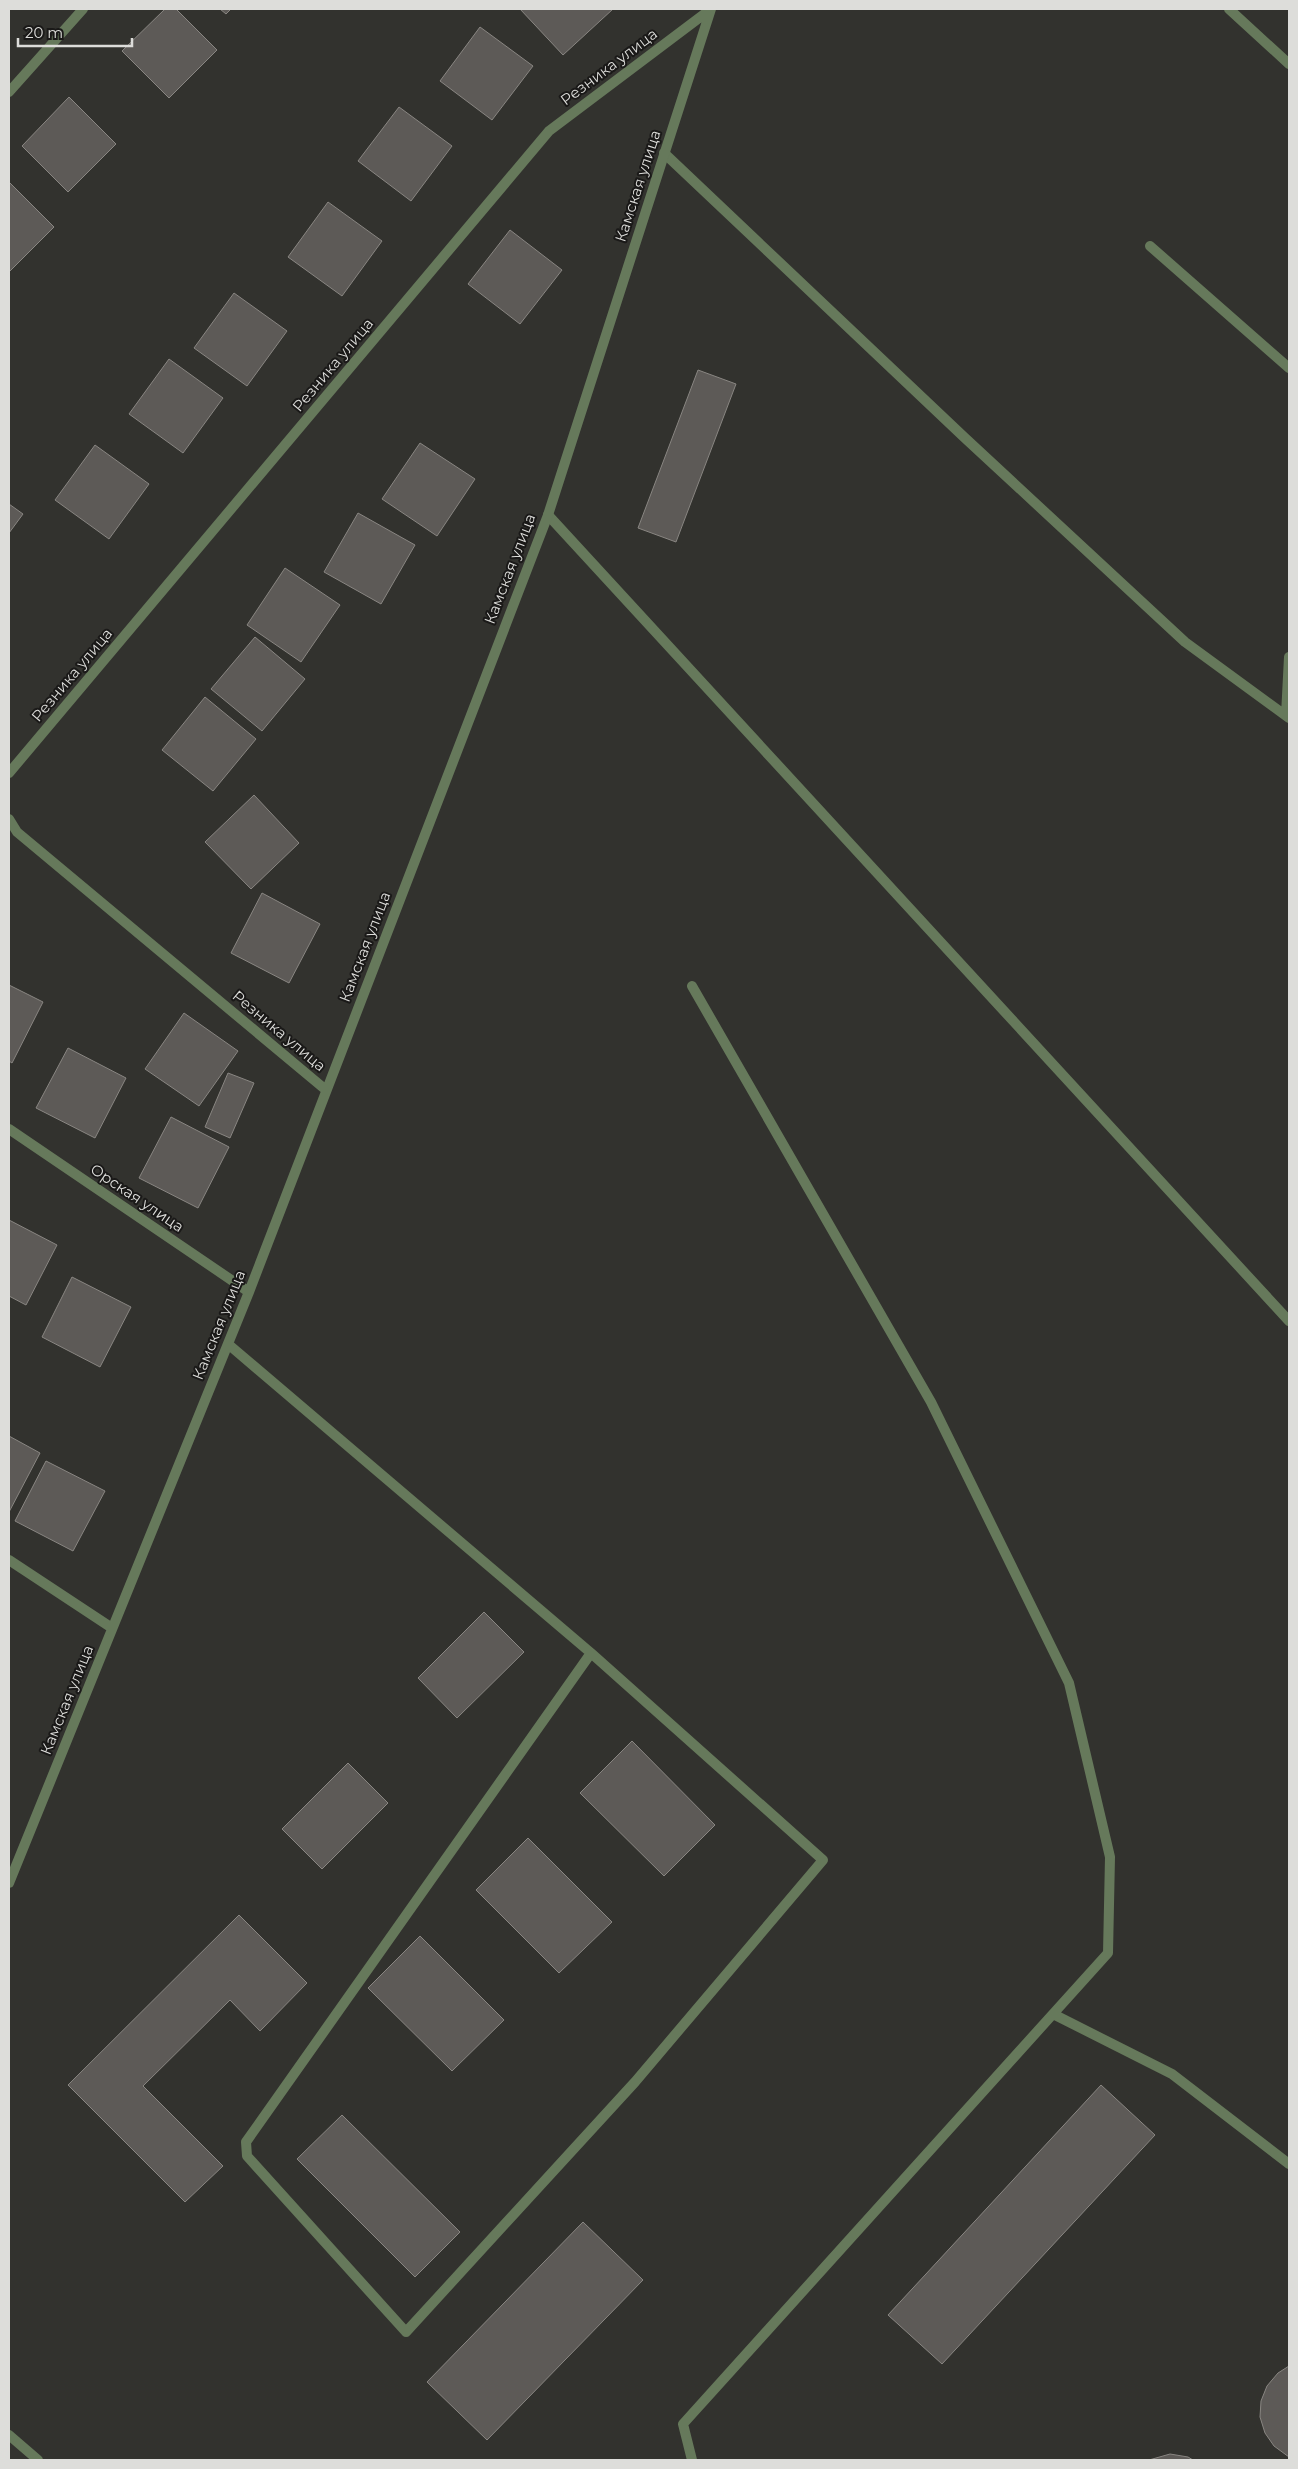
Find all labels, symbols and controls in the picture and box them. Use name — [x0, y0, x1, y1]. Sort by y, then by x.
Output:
scale bar — [18, 15, 131, 47]
text: 20 m — [25, 23, 63, 42]
street label: Резника улица — [557, 24, 661, 109]
street label: Камская улица — [610, 128, 665, 244]
street label: Резника улица — [288, 314, 377, 415]
street label: Камская улица — [480, 511, 539, 627]
street label: Резника улица — [27, 624, 116, 725]
street label: Камская улица — [335, 889, 394, 1005]
street label: Резника улица — [229, 986, 330, 1075]
street label: Орская улица — [87, 1159, 188, 1236]
street label: Камская улица — [188, 1267, 249, 1382]
street label: Камская улица — [36, 1642, 97, 1757]

